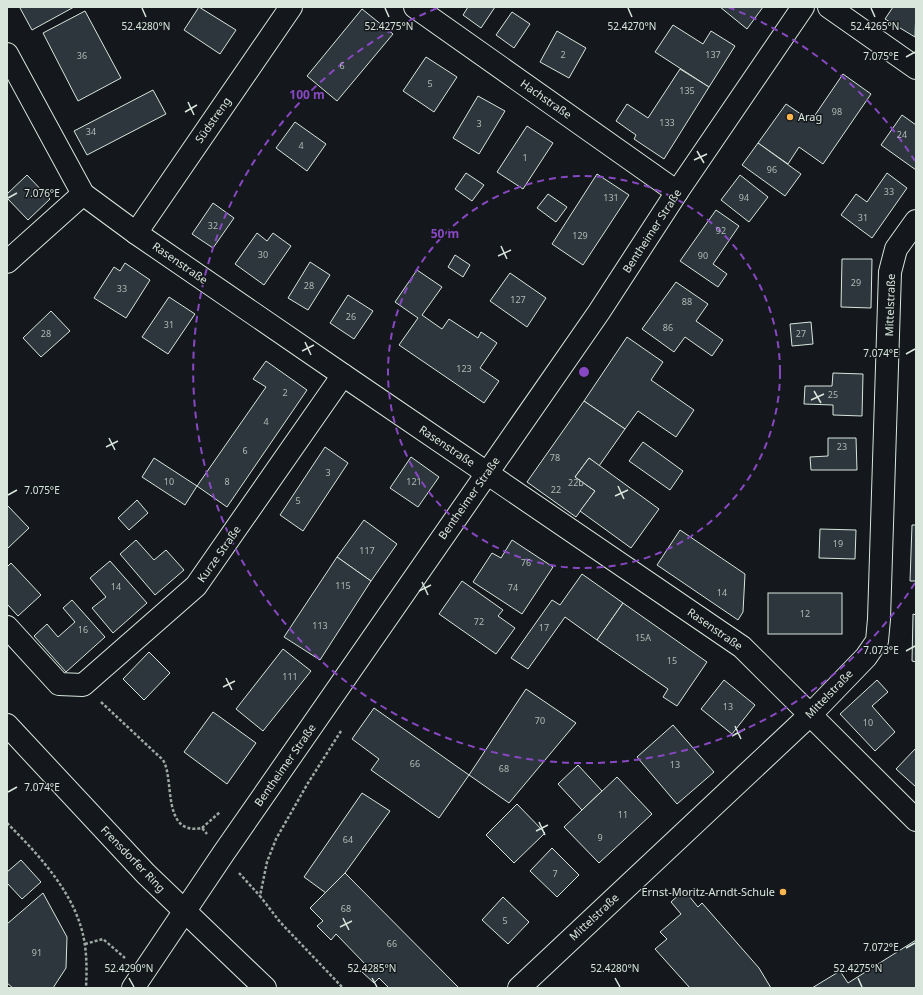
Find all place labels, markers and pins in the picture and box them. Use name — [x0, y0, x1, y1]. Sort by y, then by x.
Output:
place label: Arag — [798, 109, 822, 124]
marker: Arag — [785, 112, 795, 122]
centre of rings — [577, 365, 591, 379]
place label: Ernst-Moritz-Arndt-Schule — [641, 884, 775, 899]
marker: Ernst-Moritz-Arndt-Schule — [778, 887, 788, 897]

